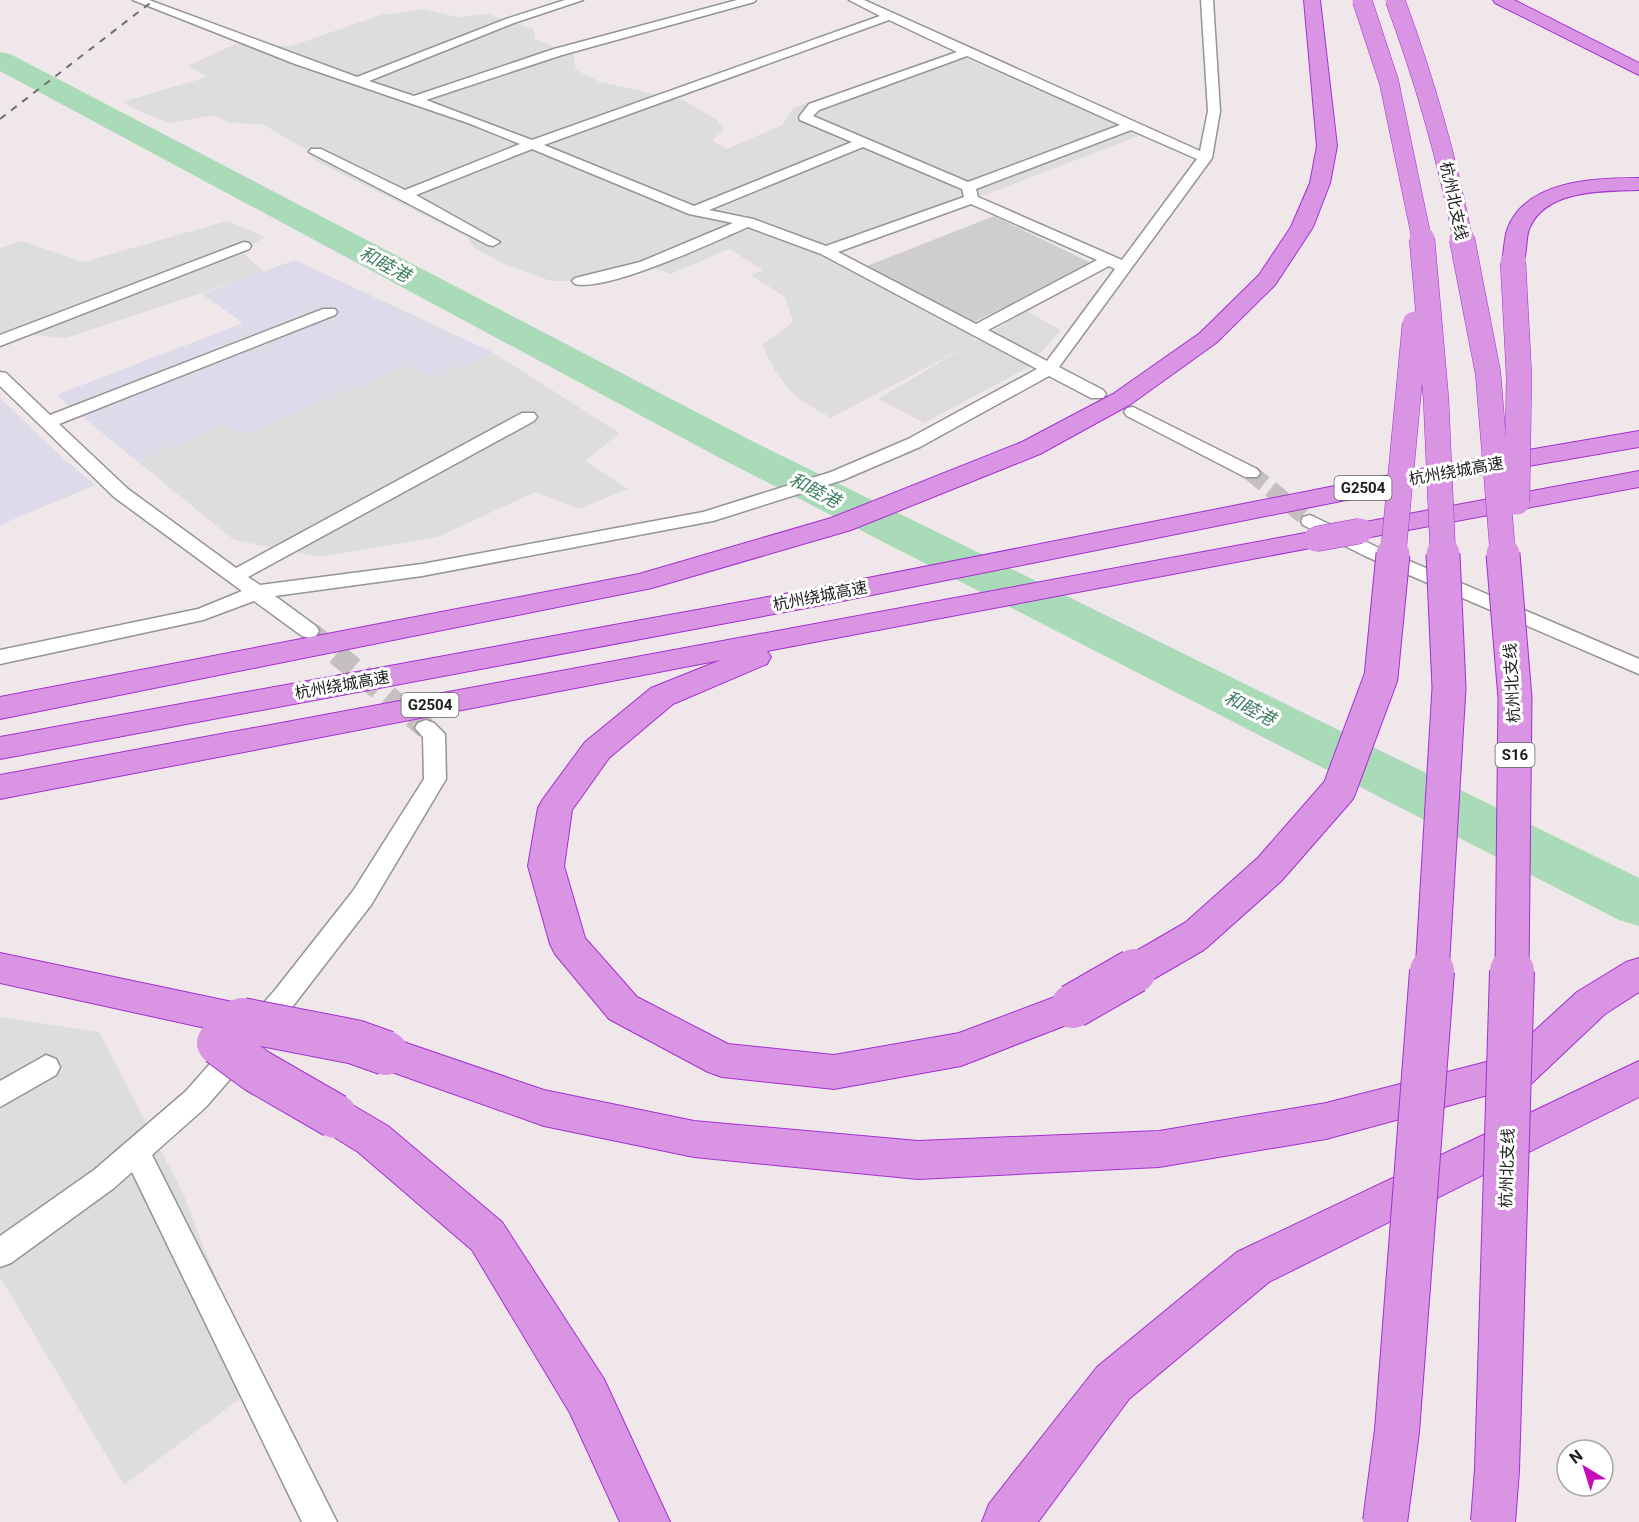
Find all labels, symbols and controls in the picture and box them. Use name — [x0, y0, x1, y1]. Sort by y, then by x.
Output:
street label: 杭州北支线 — [1436, 160, 1472, 242]
water label: 和睦港 — [356, 242, 416, 287]
street label: 杭州绕城高速 — [1407, 453, 1505, 489]
water label: 和睦港 — [786, 468, 846, 513]
road number: G2504 — [1334, 476, 1392, 500]
street label: 杭州绕城高速 — [771, 578, 869, 614]
street label: 杭州北支线 — [1500, 643, 1524, 723]
street label: 杭州绕城高速 — [293, 667, 391, 703]
water label: 和睦港 — [1221, 686, 1281, 731]
road number: G2504 — [402, 693, 458, 717]
road number: S16 — [1496, 743, 1534, 767]
street label: 杭州北支线 — [1496, 1128, 1518, 1208]
north arrow — [1555, 1438, 1615, 1498]
text: N — [1566, 1446, 1586, 1468]

